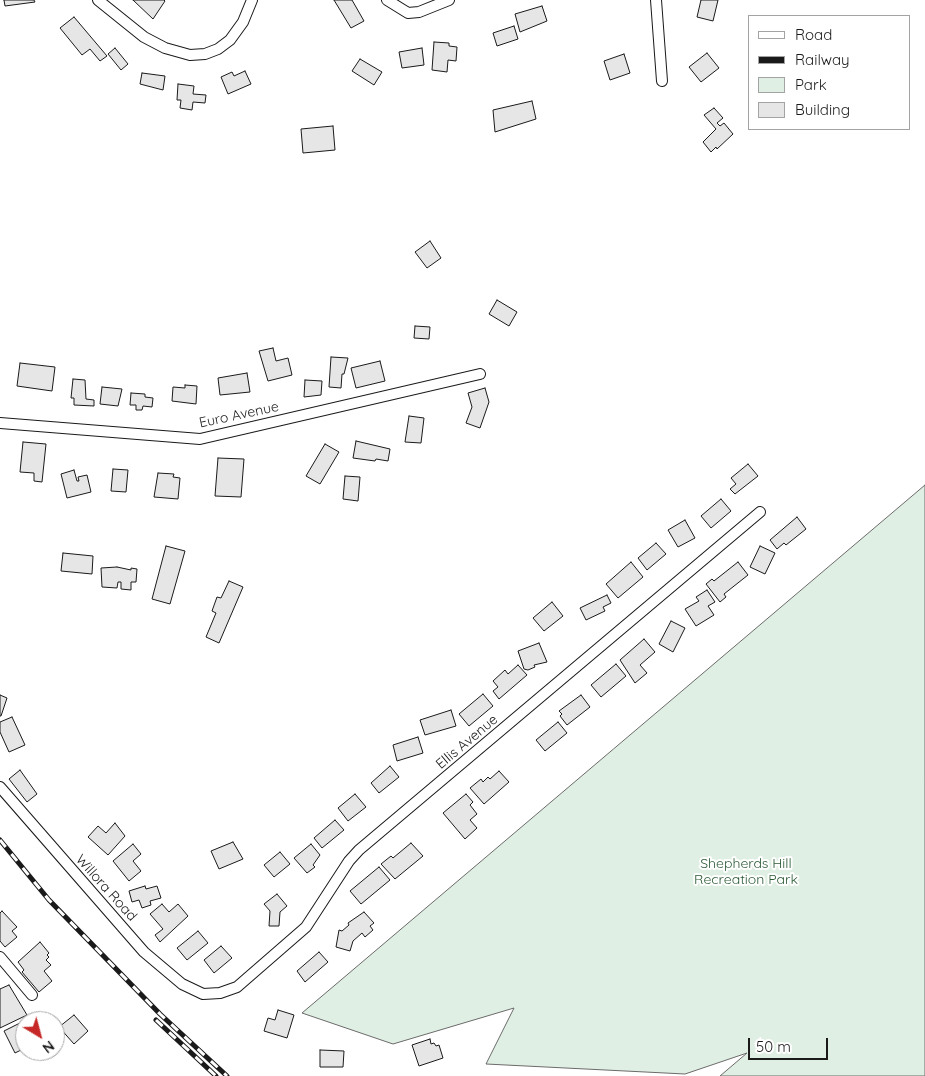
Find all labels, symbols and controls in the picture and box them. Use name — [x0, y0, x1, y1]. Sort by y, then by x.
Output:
legend — [748, 15, 910, 130]
text: Road — [795, 25, 832, 44]
text: Railway — [795, 50, 850, 69]
text: Park — [795, 75, 827, 94]
text: Building — [795, 100, 850, 119]
street label: Euro Avenue — [198, 398, 280, 432]
street label: Ellis Avenue — [433, 711, 501, 773]
street label: Willora Road — [72, 851, 140, 925]
park label: Shepherds Hill Recreation Park — [694, 856, 798, 889]
north arrow — [15, 1011, 65, 1061]
scale bar — [750, 1028, 830, 1060]
text: N — [39, 1037, 58, 1057]
text: 50 m — [756, 1037, 791, 1056]

